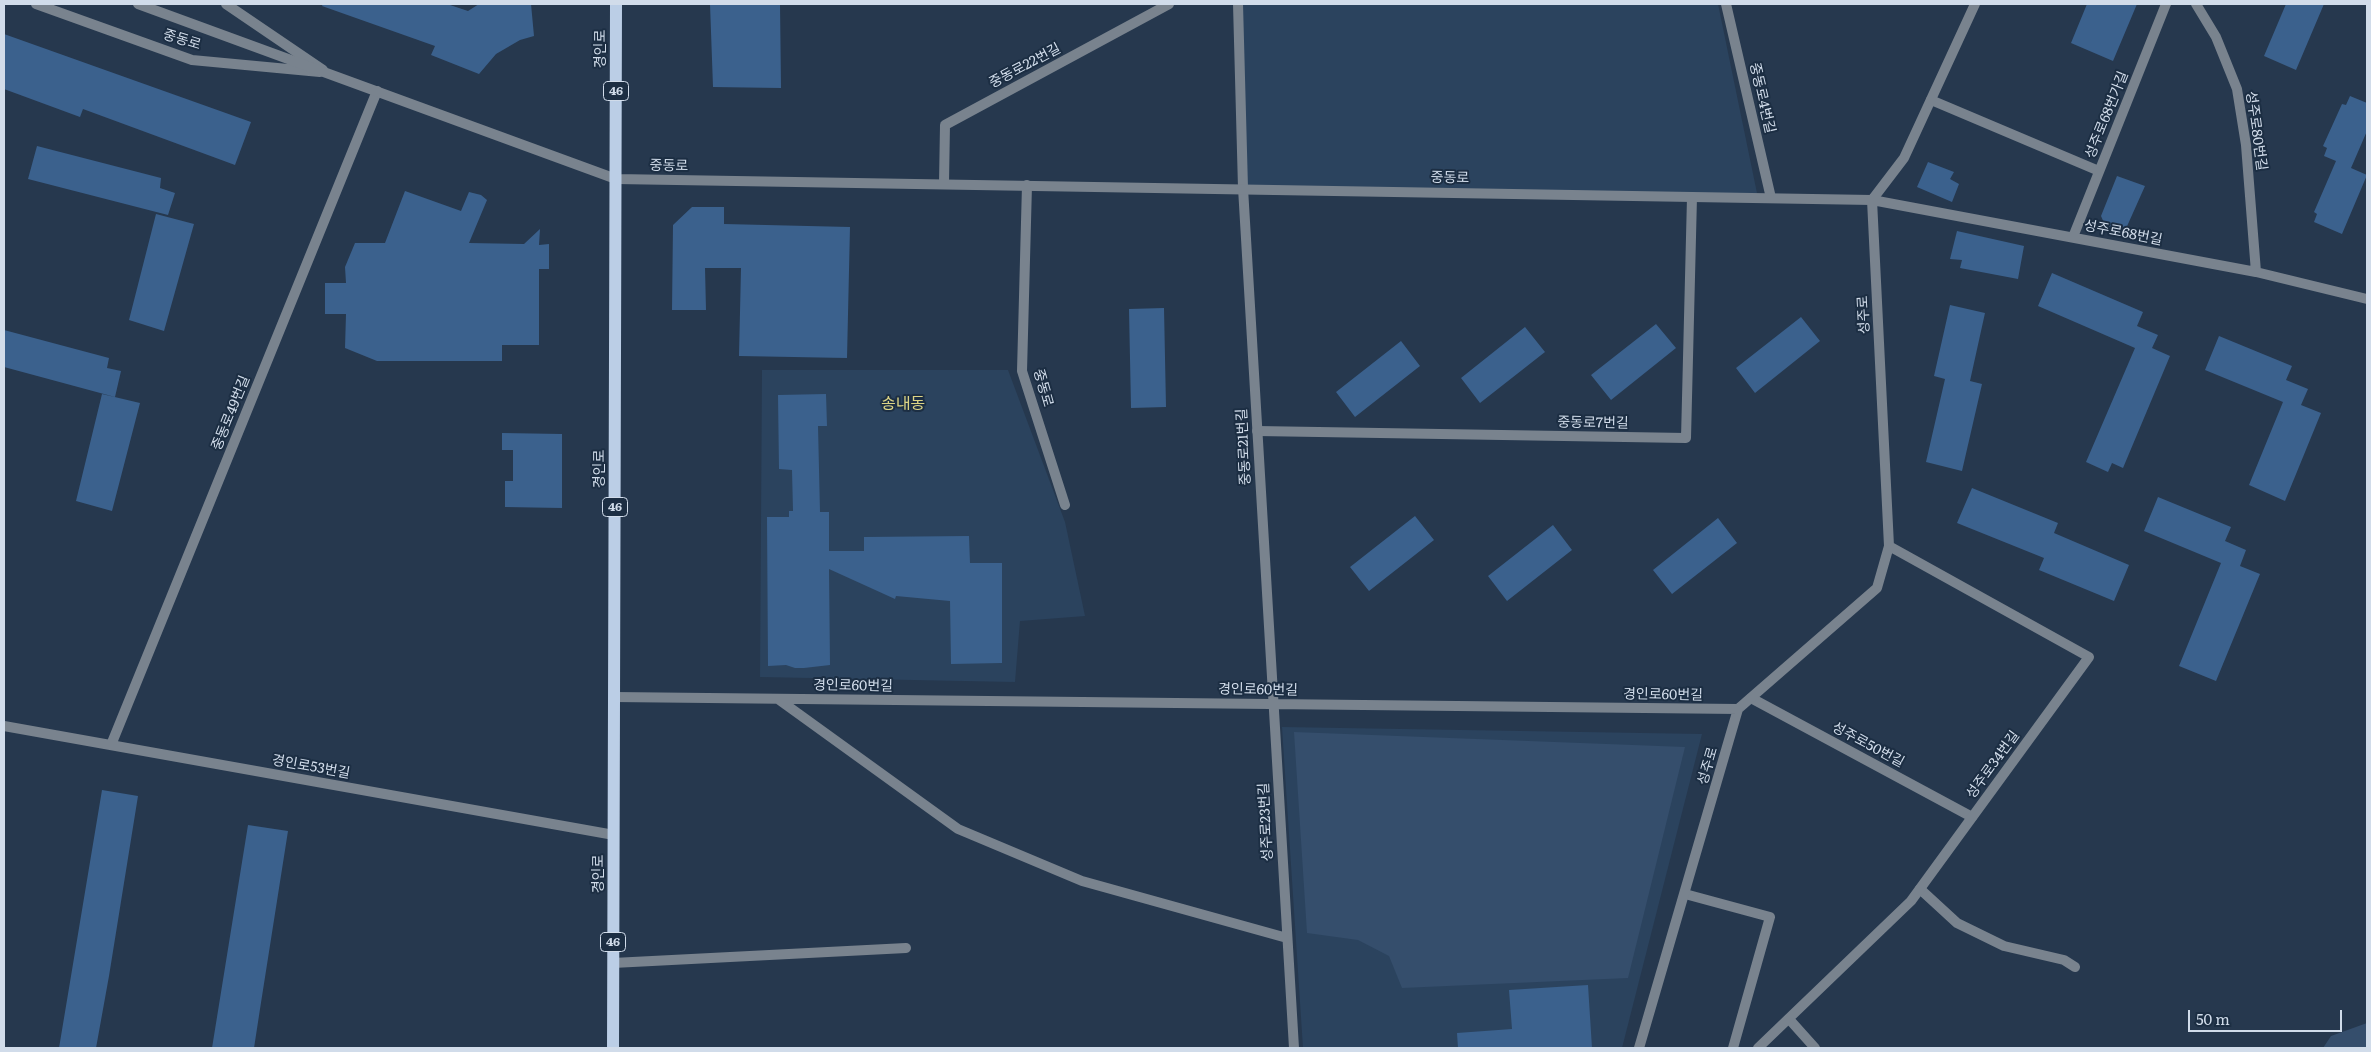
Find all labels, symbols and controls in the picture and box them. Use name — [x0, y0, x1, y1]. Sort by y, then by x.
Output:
street label: 중동로 — [161, 26, 203, 54]
street label: 경인로 — [593, 30, 609, 68]
street label: 중동로22번길 — [986, 40, 1064, 92]
street label: 중동로4번길 — [1746, 61, 1778, 135]
street label: 성주로68번가길 — [2082, 69, 2132, 161]
road number: 46 — [604, 82, 628, 100]
street label: 성주로80번길 — [2242, 90, 2270, 172]
street label: 중동로 — [650, 157, 688, 175]
street label: 중동로 — [1431, 169, 1469, 187]
street label: 성주로68번길 — [2082, 217, 2164, 249]
street label: 성주로 — [1855, 295, 1873, 335]
street label: 중동로 — [1030, 367, 1056, 409]
street label: 중동로49번길 — [208, 373, 254, 453]
district label: 송내동 — [881, 394, 925, 414]
street label: 중동로21번길 — [1234, 408, 1254, 486]
street label: 중동로7번길 — [1557, 414, 1629, 432]
street label: 경인로 — [592, 450, 608, 488]
road number: 46 — [602, 498, 628, 516]
street label: 경인로60번길 — [813, 677, 893, 695]
street label: 경인로60번길 — [1218, 681, 1298, 699]
street label: 경인로60번길 — [1623, 686, 1703, 704]
street label: 성주로50번길 — [1829, 719, 1907, 771]
street label: 성주로34번길 — [1963, 728, 2023, 802]
street label: 성주로 — [1695, 745, 1721, 787]
street label: 경인로53번길 — [271, 752, 351, 782]
street label: 성주로23번길 — [1256, 782, 1276, 862]
street label: 경인로 — [591, 855, 607, 893]
road number: 46 — [600, 932, 626, 952]
scale bar — [2191, 1000, 2345, 1032]
text: 50 m — [2196, 1007, 2230, 1030]

